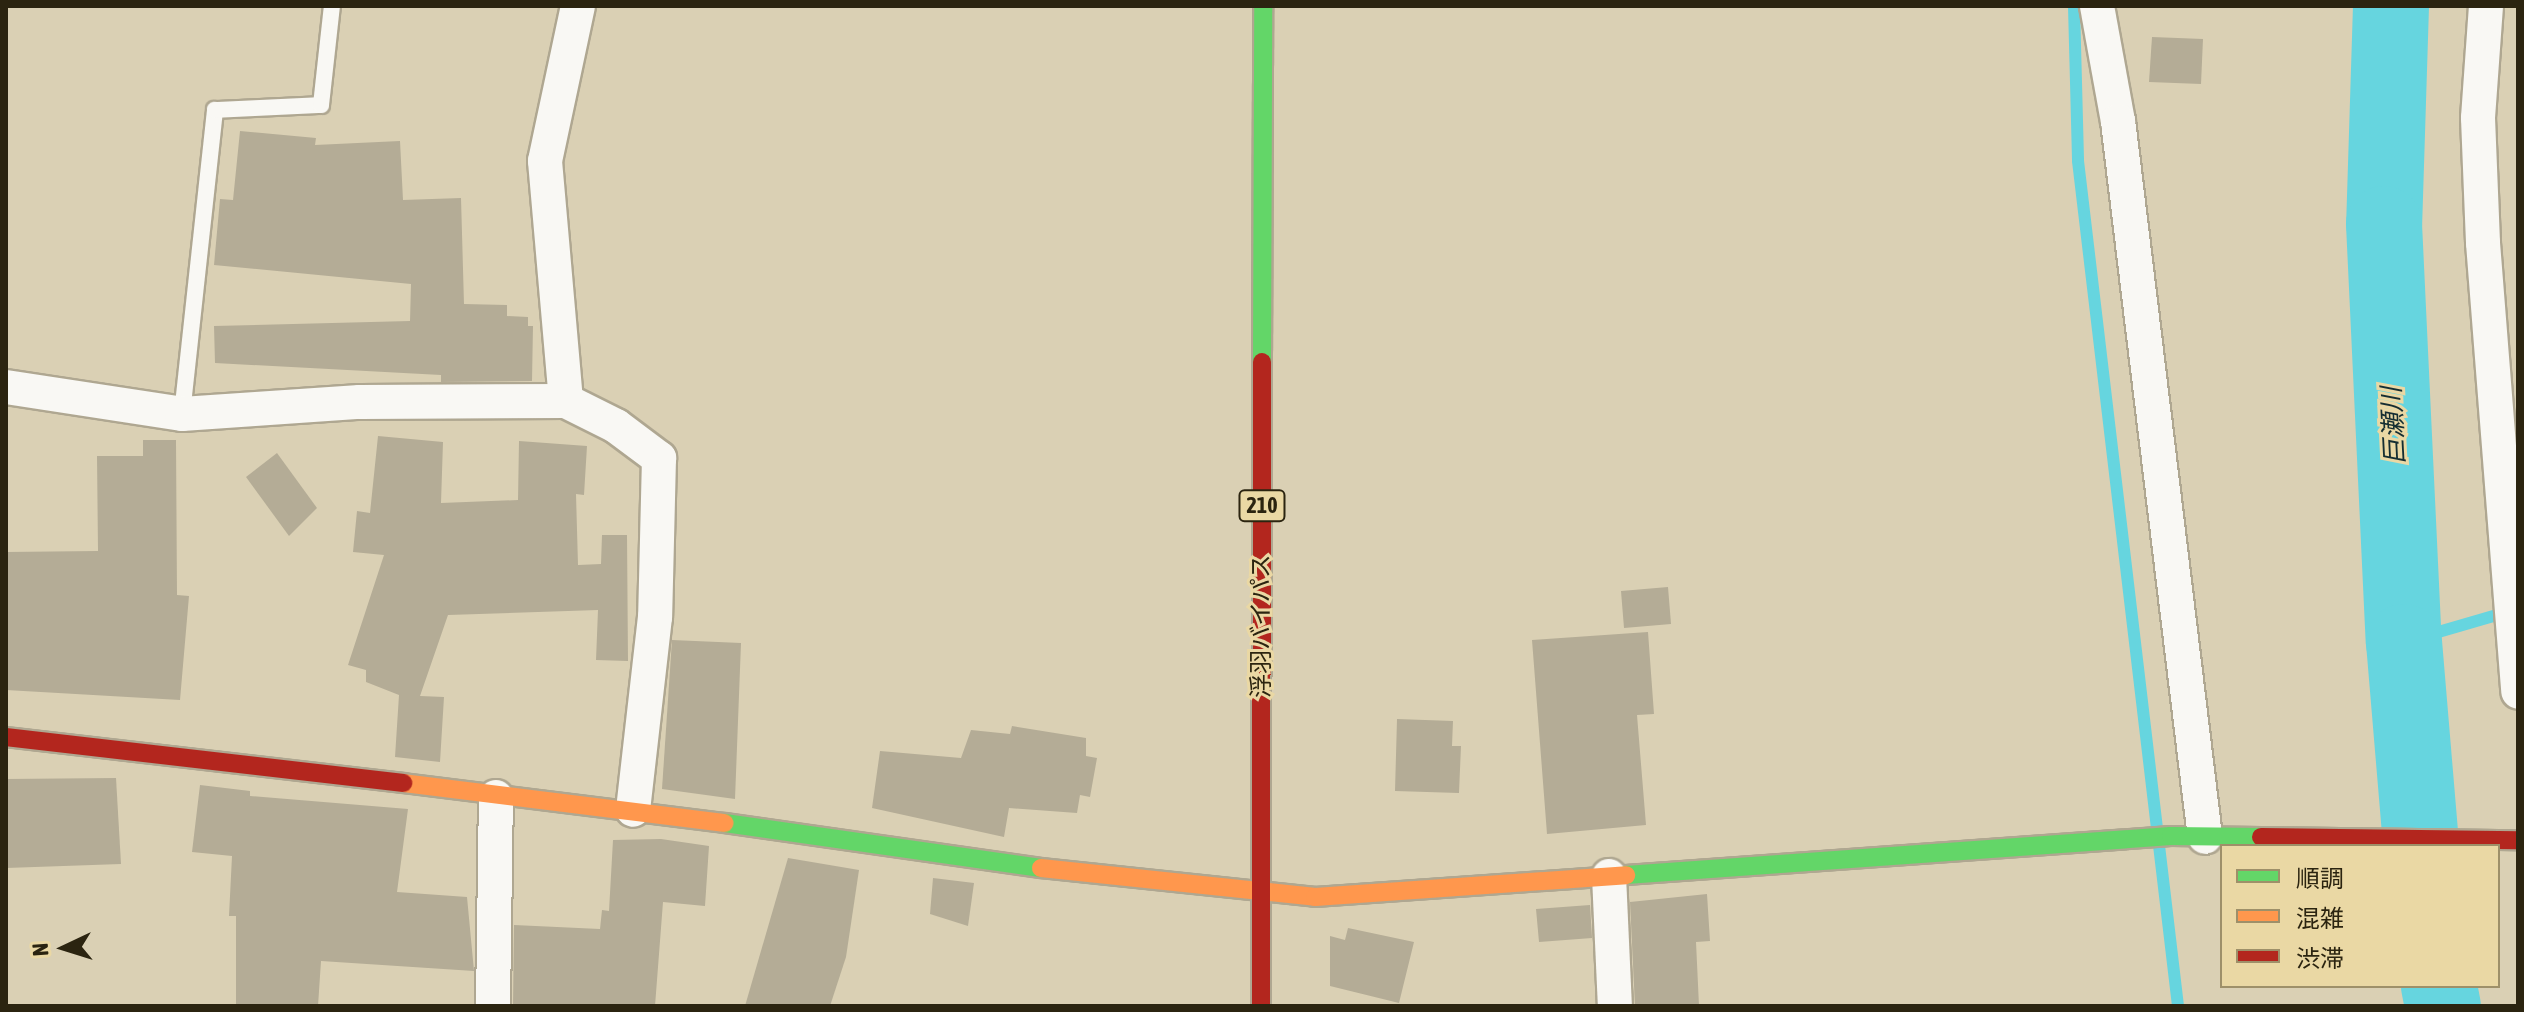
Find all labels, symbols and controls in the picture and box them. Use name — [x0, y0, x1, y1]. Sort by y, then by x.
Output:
water label: 巨瀬川 — [2376, 386, 2412, 466]
road number: 210 — [1238, 488, 1286, 524]
street label: 浮羽バイパス — [1247, 554, 1275, 698]
legend — [2220, 844, 2500, 988]
text: 順調 — [2296, 865, 2344, 892]
text: 混雑 — [2296, 905, 2344, 932]
north arrow — [24, 908, 104, 988]
text: N — [27, 942, 53, 957]
text: 渋滞 — [2296, 945, 2344, 972]

